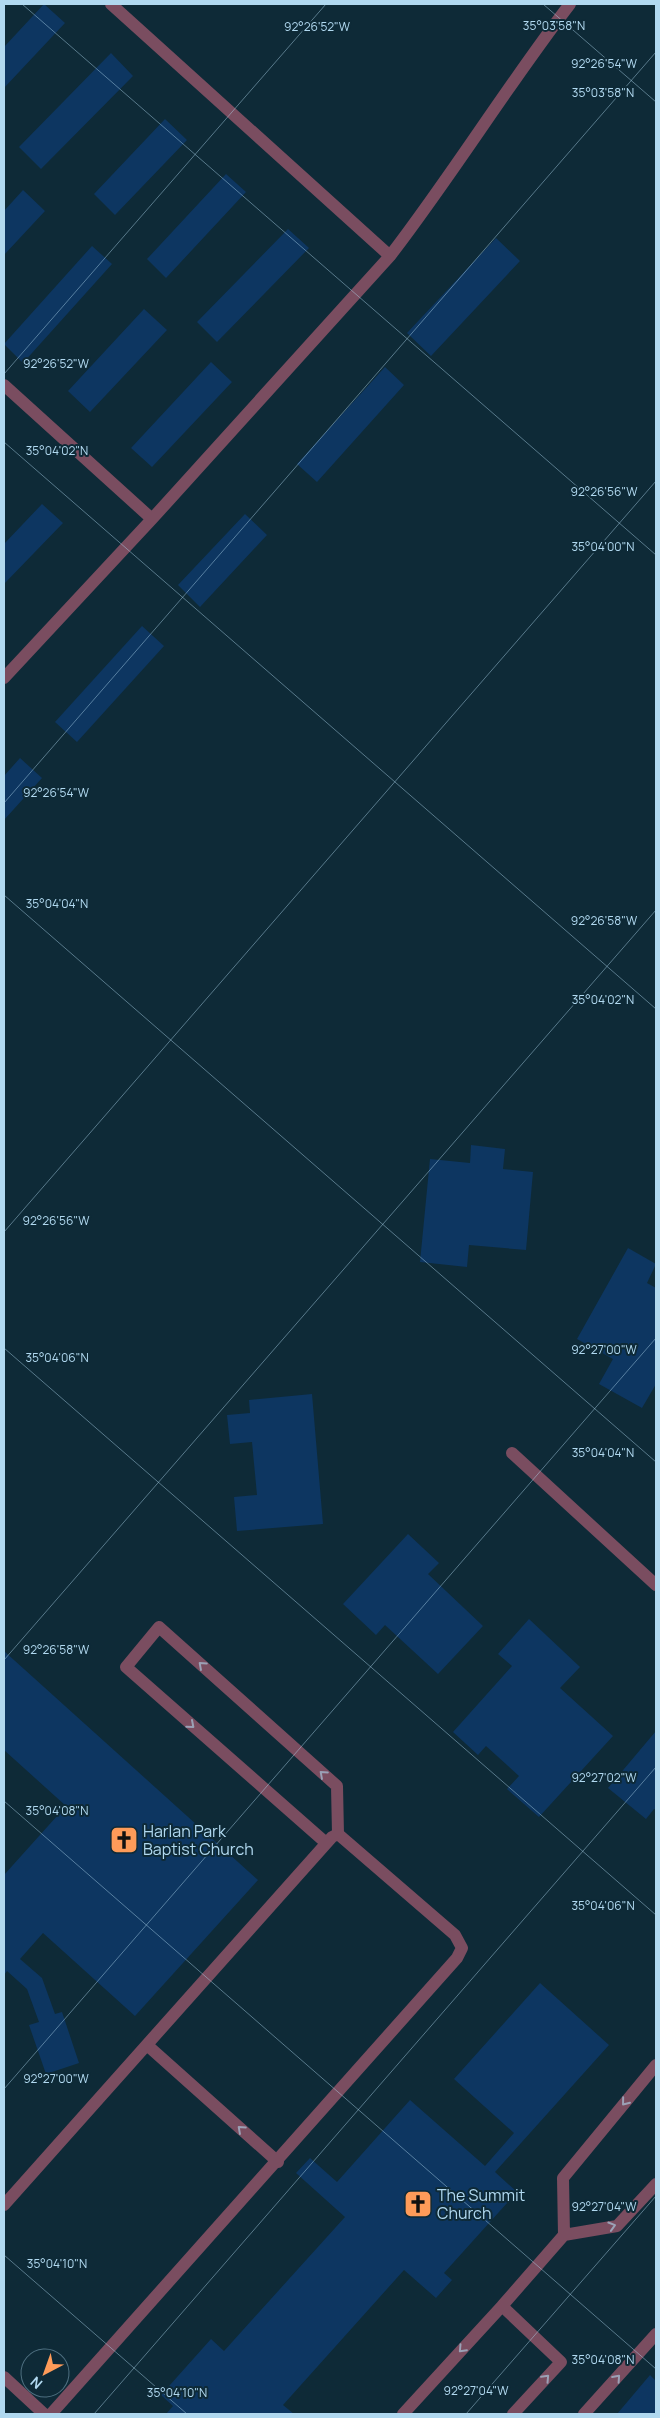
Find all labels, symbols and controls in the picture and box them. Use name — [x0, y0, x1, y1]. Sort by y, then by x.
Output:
text: 35°03'58"N — [523, 17, 585, 34]
text: 92°26'52"W — [284, 18, 351, 35]
text: 92°26'54"W — [571, 55, 638, 72]
text: 35°03'58"N — [572, 84, 634, 101]
text: 92°26'52"W — [23, 355, 90, 372]
text: 35°04'02"N — [26, 442, 88, 459]
text: 92°26'56"W — [571, 483, 638, 500]
text: 35°04'00"N — [571, 538, 635, 555]
text: 92°26'54"W — [23, 784, 90, 801]
text: 35°04'04"N — [26, 895, 88, 912]
text: 92°26'58"W — [571, 912, 638, 929]
text: 35°04'02"N — [572, 991, 634, 1008]
text: 92°26'56"W — [23, 1212, 90, 1229]
text: 92°27'00"W — [571, 1341, 638, 1358]
text: 35°04'06"N — [25, 1349, 89, 1366]
text: 35°04'04"N — [572, 1444, 634, 1461]
text: 92°26'58"W — [23, 1641, 90, 1658]
one-way arrow — [198, 1662, 207, 1671]
one-way arrow — [186, 1719, 195, 1728]
text: 92°27'02"W — [571, 1769, 637, 1786]
one-way arrow — [319, 1771, 328, 1780]
text: 35°04'08"N — [26, 1802, 88, 1819]
place label: Harlan Park Baptist Church — [143, 1820, 254, 1860]
church icon: Harlan Park Baptist Church — [109, 1825, 139, 1855]
text: 35°04'06"N — [571, 1897, 635, 1914]
text: 92°27'00"W — [23, 2070, 90, 2087]
one-way arrow — [622, 2096, 631, 2105]
one-way arrow — [238, 2126, 247, 2135]
place label: The Summit Church — [437, 2184, 525, 2224]
church icon: The Summit Church — [403, 2189, 433, 2219]
text: 92°27'04"W — [571, 2198, 637, 2215]
one-way arrow — [607, 2222, 615, 2232]
text: 35°04'10"N — [27, 2255, 87, 2272]
one-way arrow — [459, 2344, 468, 2353]
north arrow — [20, 2348, 70, 2398]
text: 35°04'08"N — [572, 2351, 634, 2368]
text: N — [26, 2373, 46, 2394]
one-way arrow — [611, 2374, 620, 2383]
one-way arrow — [540, 2375, 549, 2384]
text: 92°27'04"W — [443, 2382, 509, 2399]
text: 35°04'10"N — [147, 2384, 207, 2401]

